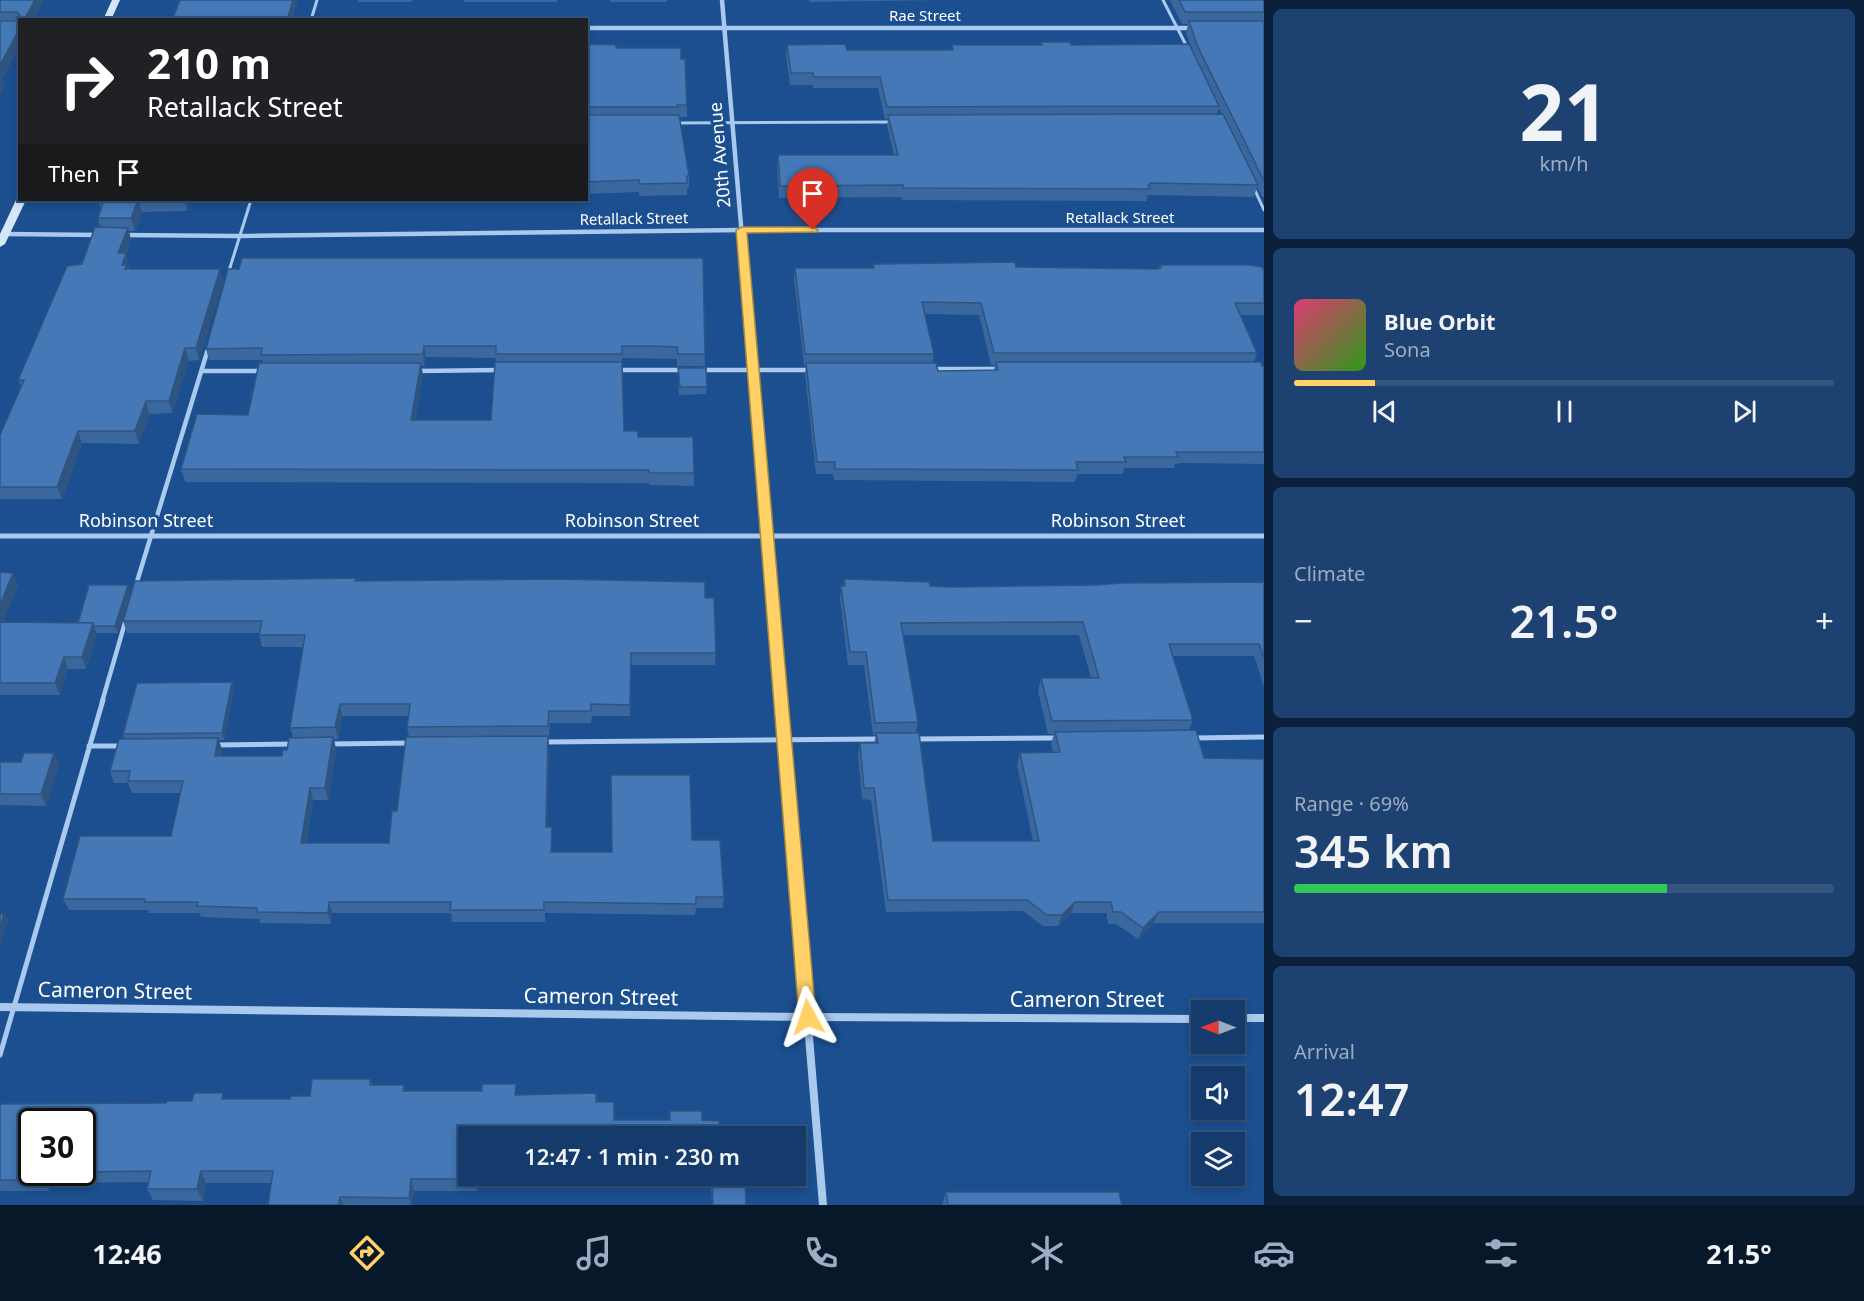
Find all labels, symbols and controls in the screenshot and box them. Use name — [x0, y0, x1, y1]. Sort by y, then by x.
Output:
street label: Rae Street — [889, 5, 962, 25]
text: 210 m — [147, 34, 271, 91]
icon: right — [48, 42, 126, 120]
text: 21 — [1519, 58, 1609, 164]
text: Retallack Street — [147, 88, 343, 125]
street label: 20th Avenue — [702, 101, 736, 209]
text: km/h — [1539, 150, 1589, 177]
icon: arrive — [112, 156, 145, 189]
text: Then — [48, 158, 100, 188]
pin — [787, 168, 838, 230]
icon: arrive — [796, 177, 829, 210]
street label: Retallack Street — [579, 207, 689, 229]
street label: Retallack Street — [1066, 207, 1175, 227]
text: Blue Orbit — [1384, 306, 1496, 336]
text: Sona — [1384, 336, 1431, 363]
icon: previous — [1368, 395, 1401, 428]
icon: pause — [1548, 395, 1581, 428]
icon: next — [1728, 395, 1761, 428]
street label: Robinson Street — [79, 508, 214, 532]
street label: Robinson Street — [565, 508, 700, 532]
street label: Robinson Street — [1051, 508, 1186, 532]
text: Climate — [1294, 560, 1365, 587]
text: 21.5° — [1510, 590, 1618, 651]
text: − — [1294, 598, 1313, 643]
text: + — [1815, 598, 1834, 643]
text: Range · 69% — [1294, 790, 1409, 817]
text: 345 km — [1294, 820, 1453, 881]
street label: Cameron Street — [38, 975, 193, 1005]
street label: Cameron Street — [524, 981, 679, 1011]
position arrow — [776, 985, 840, 1049]
street label: Cameron Street — [1010, 985, 1165, 1013]
north arrow — [1191, 1000, 1245, 1054]
map controls — [1191, 1000, 1245, 1186]
text: Arrival — [1294, 1038, 1355, 1065]
button: sound — [1191, 1066, 1245, 1120]
text: 12:47 — [1294, 1068, 1409, 1129]
speed limit sign: 30 — [18, 1108, 96, 1186]
button: layers — [1191, 1132, 1245, 1186]
text: 12:47 · 1 min · 230 m — [524, 1141, 740, 1171]
icon: directions — [346, 1232, 388, 1274]
icon: music — [573, 1232, 615, 1274]
icon: phone — [800, 1232, 842, 1274]
icon: climate — [1026, 1232, 1068, 1274]
icon: car — [1253, 1232, 1295, 1274]
icon: filters — [1480, 1232, 1522, 1274]
text: 12:46 — [92, 1235, 162, 1272]
text: 21.5° — [1706, 1235, 1772, 1272]

